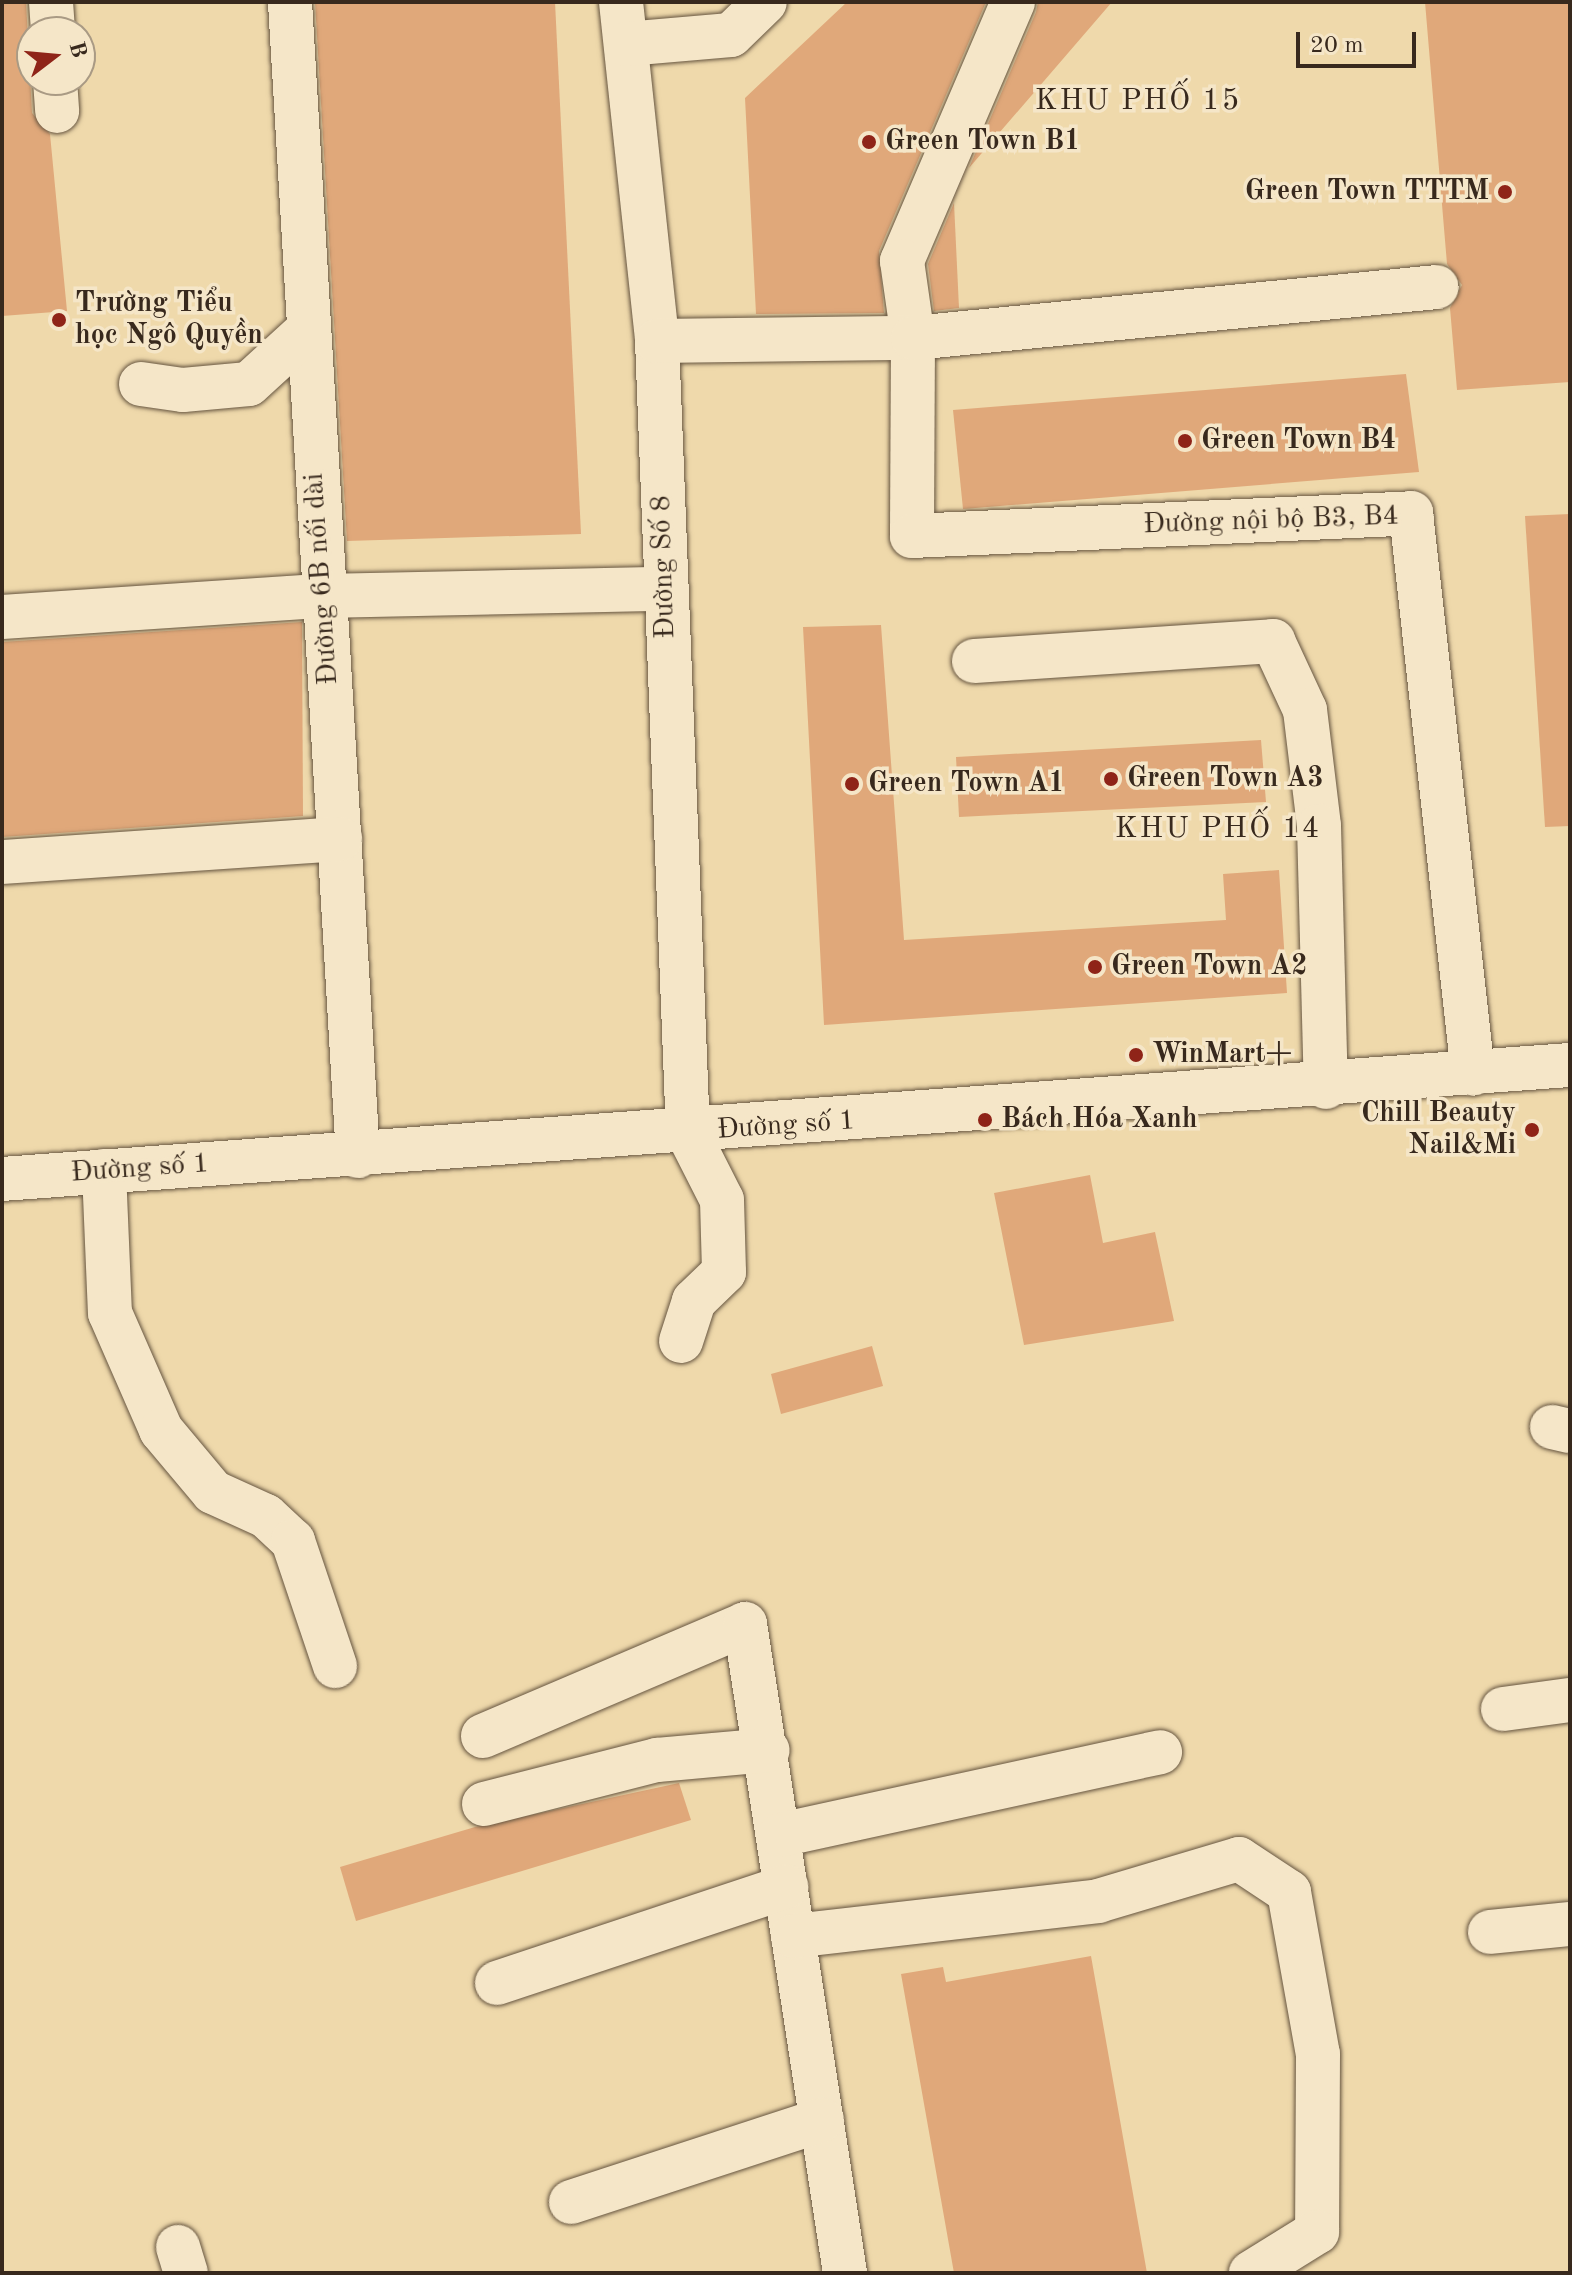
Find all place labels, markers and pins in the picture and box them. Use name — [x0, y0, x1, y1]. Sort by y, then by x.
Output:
place label: Green Town B1 — [885, 125, 1080, 159]
marker: Green Town B1 — [860, 133, 878, 151]
place label: Green Town TTTM — [1245, 175, 1489, 209]
marker: Green Town TTTM — [1496, 183, 1514, 201]
place label: Trường Tiểu học Ngô Quyền — [75, 287, 263, 353]
marker: Trường Tiểu học Ngô Quyền — [50, 311, 68, 329]
place label: Green Town B4 — [1201, 424, 1396, 458]
marker: Green Town B4 — [1176, 432, 1194, 450]
place label: Green Town A3 — [1127, 762, 1324, 796]
place label: Green Town A1 — [868, 767, 1065, 801]
marker: Green Town A3 — [1102, 770, 1120, 788]
marker: Green Town A1 — [843, 775, 861, 793]
place label: Green Town A2 — [1111, 950, 1308, 984]
marker: Green Town A2 — [1086, 958, 1104, 976]
place label: WinMart+ — [1152, 1038, 1292, 1072]
marker: WinMart+ — [1127, 1046, 1145, 1064]
place label: Chill Beauty Nail&Mi — [1361, 1097, 1516, 1163]
place label: Bách Hóa Xanh — [1001, 1103, 1197, 1137]
marker: Bách Hóa Xanh — [976, 1111, 994, 1129]
marker: Chill Beauty Nail&Mi — [1523, 1121, 1541, 1139]

